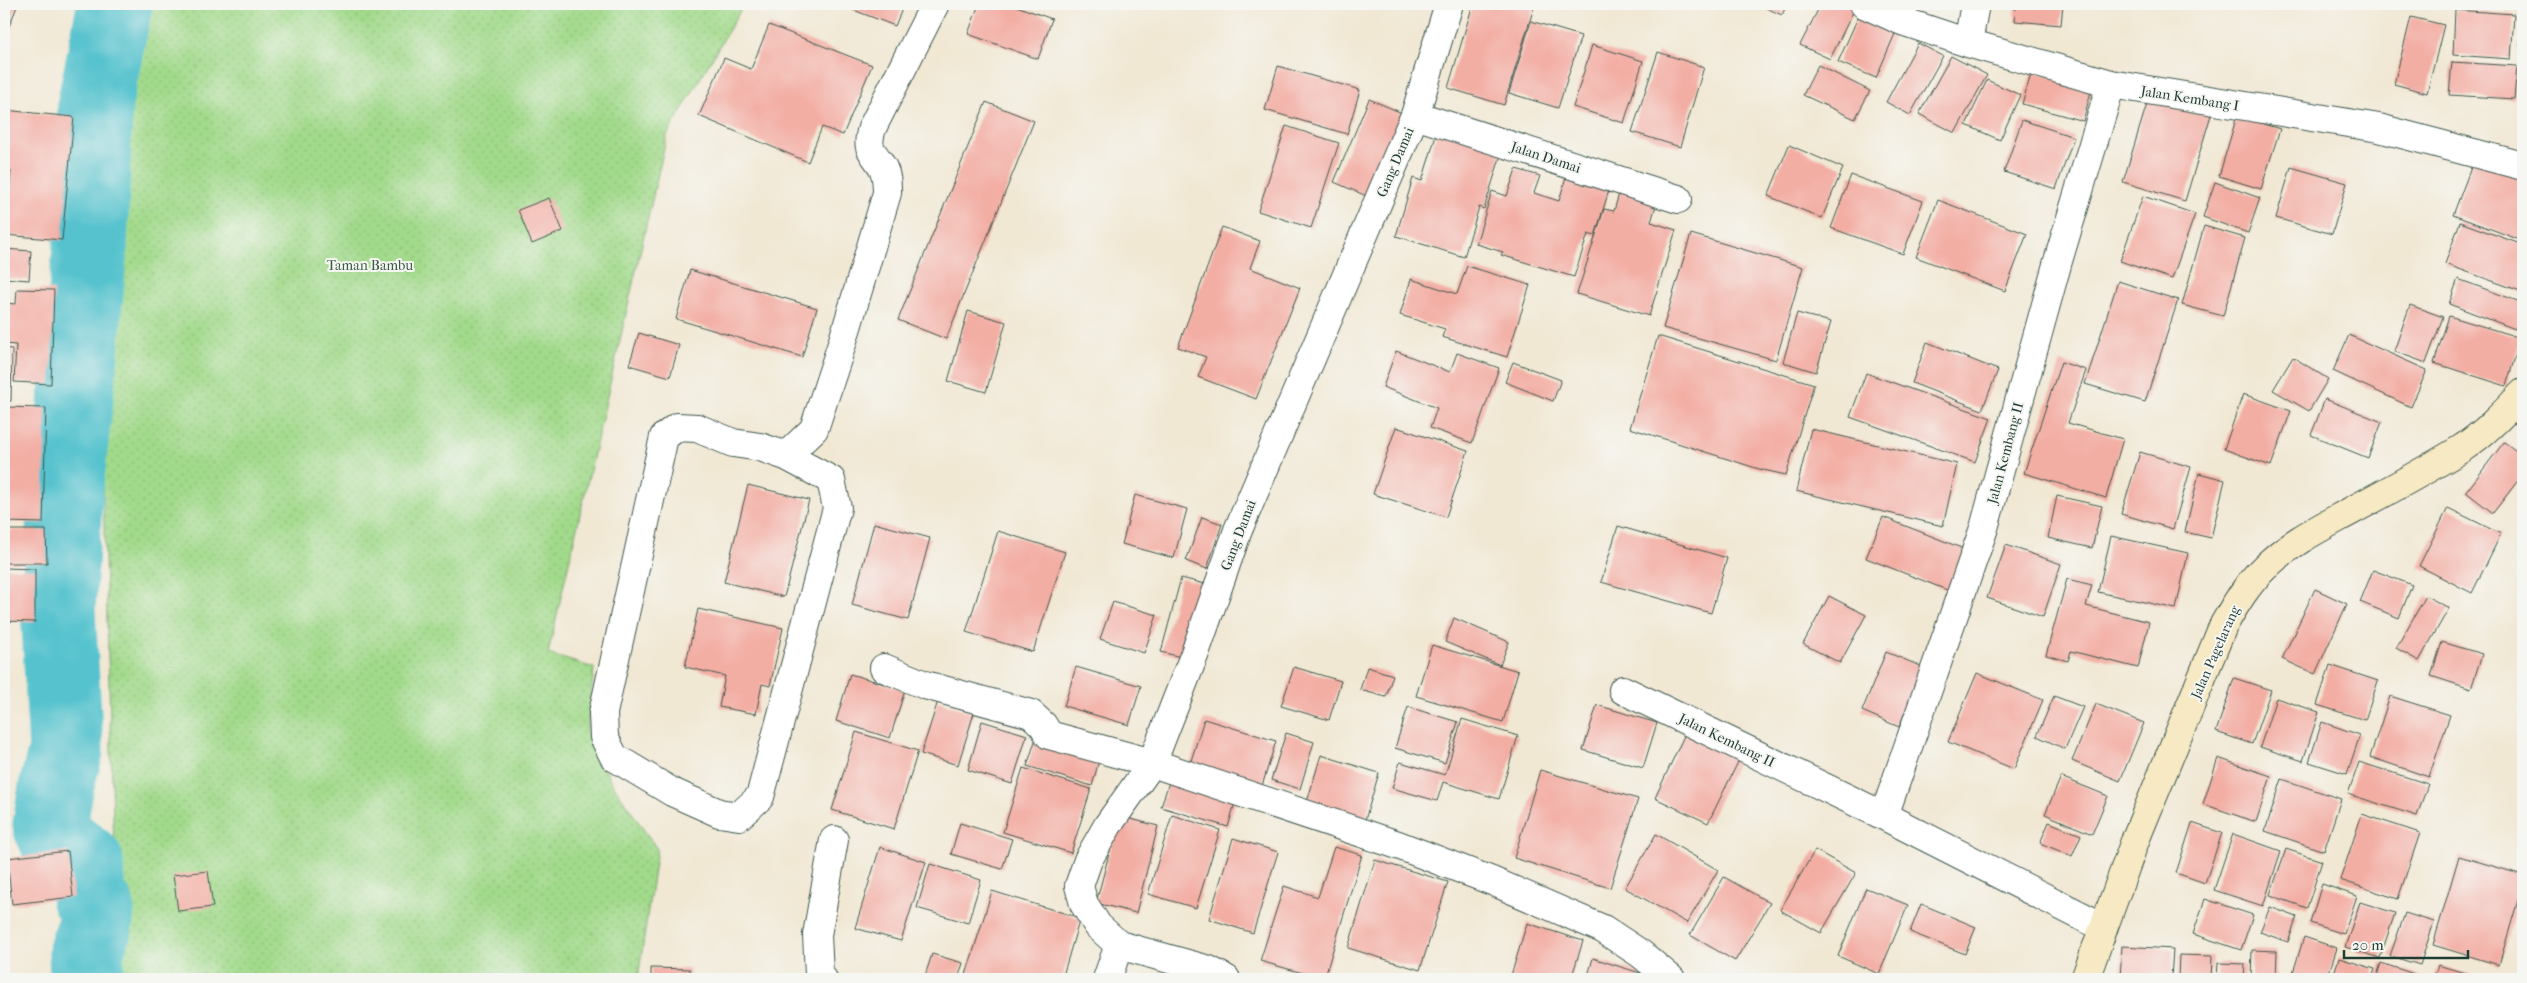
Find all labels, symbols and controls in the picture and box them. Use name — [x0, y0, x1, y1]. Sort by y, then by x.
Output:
street label: Jalan Kembang I — [2139, 82, 2241, 115]
street label: Gang Damai — [1373, 125, 1418, 200]
street label: Jalan Damai — [1508, 138, 1583, 177]
park label: Taman Bambu — [327, 257, 413, 274]
street label: Jalan Kembang II — [1983, 400, 2027, 507]
street label: Gang Damai — [1217, 497, 1260, 573]
street label: Jalan Pagelarang — [2187, 602, 2244, 702]
street label: Jalan Kembang II — [1675, 709, 1778, 771]
scale bar — [2344, 928, 2468, 960]
text: 20 m — [2352, 936, 2384, 954]

